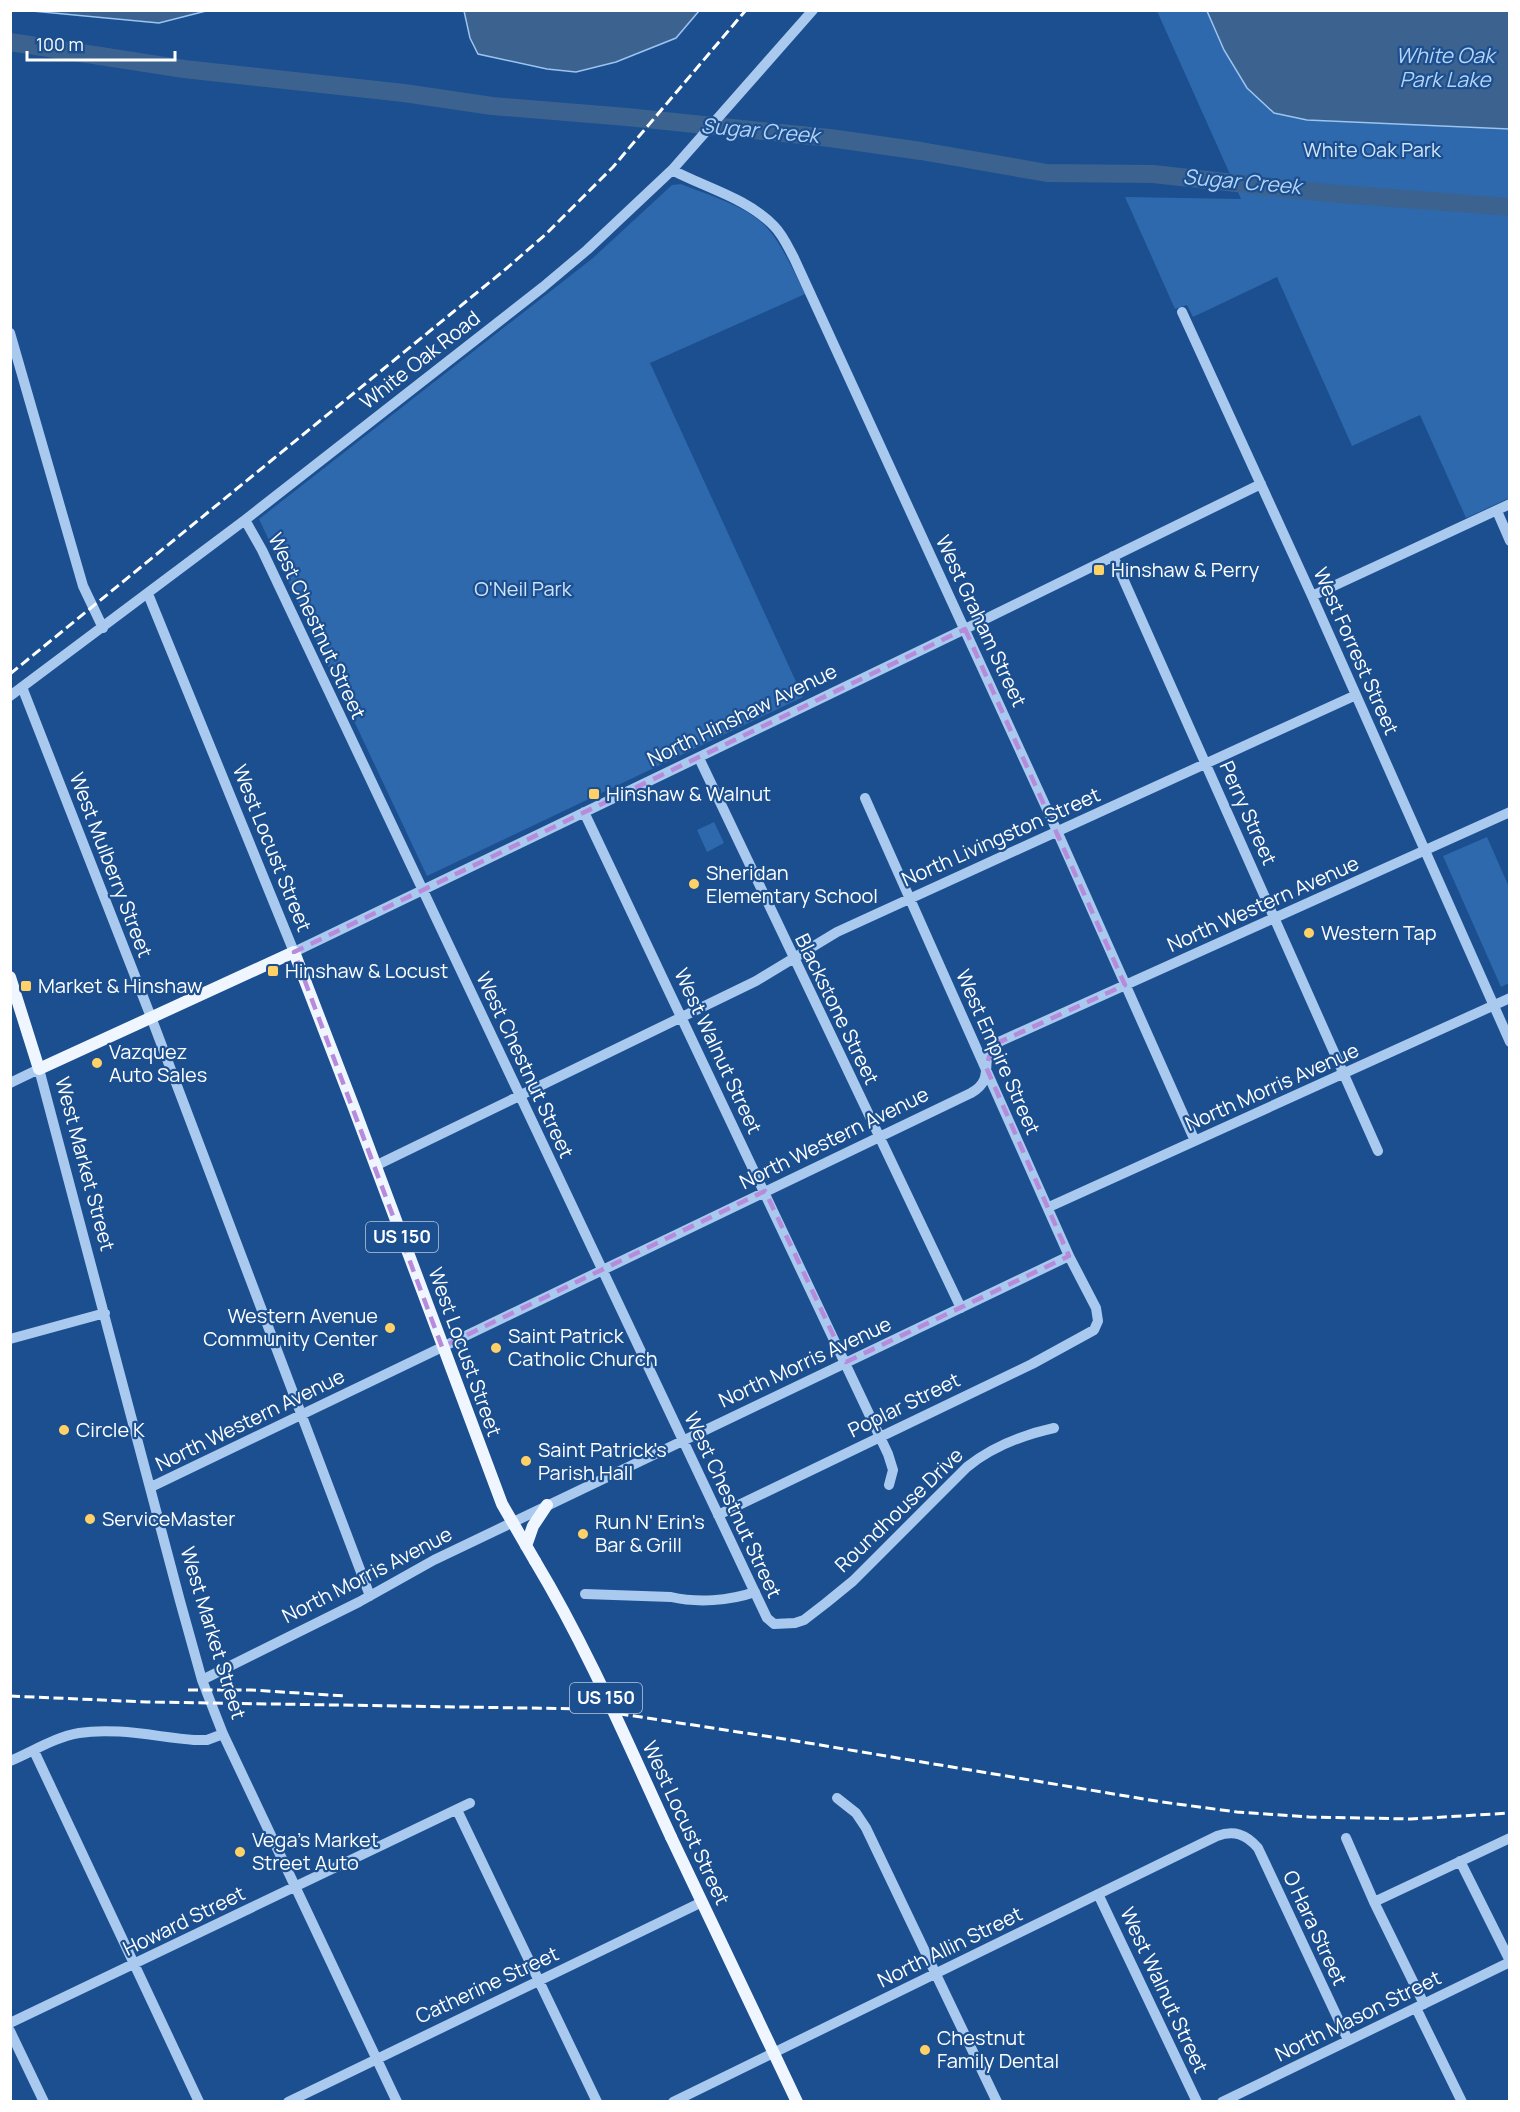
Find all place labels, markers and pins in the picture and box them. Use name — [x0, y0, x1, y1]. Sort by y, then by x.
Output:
place label: Hinshaw & Perry — [1111, 556, 1260, 583]
marker: Hinshaw & Perry — [1092, 563, 1106, 577]
place label: Hinshaw & Walnut — [606, 780, 771, 807]
marker: Hinshaw & Walnut — [587, 787, 601, 801]
place label: Sheridan Elementary School — [706, 859, 878, 909]
marker: Sheridan Elementary School — [687, 877, 701, 891]
place label: Western Tap — [1321, 919, 1437, 946]
marker: Western Tap — [1302, 926, 1316, 940]
place label: Hinshaw & Locust — [285, 957, 448, 984]
marker: Hinshaw & Locust — [266, 964, 280, 978]
place label: Market & Hinshaw — [38, 972, 202, 999]
marker: Market & Hinshaw — [19, 979, 33, 993]
place label: Vazquez Auto Sales — [109, 1038, 207, 1088]
marker: Vazquez Auto Sales — [90, 1056, 104, 1070]
place label: Western Avenue Community Center — [203, 1302, 378, 1352]
marker: Western Avenue Community Center — [383, 1321, 397, 1335]
place label: Saint Patrick Catholic Church — [508, 1322, 658, 1372]
marker: Saint Patrick Catholic Church — [489, 1341, 503, 1355]
place label: Circle K — [76, 1416, 145, 1443]
marker: Circle K — [57, 1423, 71, 1437]
place label: Saint Patrick's Parish Hall — [538, 1436, 667, 1486]
marker: Saint Patrick's Parish Hall — [519, 1454, 533, 1468]
place label: ServiceMaster — [102, 1505, 235, 1532]
place label: Run N' Erin's Bar & Grill — [595, 1508, 705, 1558]
marker: ServiceMaster — [83, 1512, 97, 1526]
marker: Run N' Erin's Bar & Grill — [576, 1527, 590, 1541]
place label: Vega's Market Street Auto — [252, 1826, 379, 1876]
marker: Vega's Market Street Auto — [233, 1845, 247, 1859]
place label: Chestnut Family Dental — [937, 2024, 1059, 2074]
marker: Chestnut Family Dental — [918, 2043, 932, 2057]

